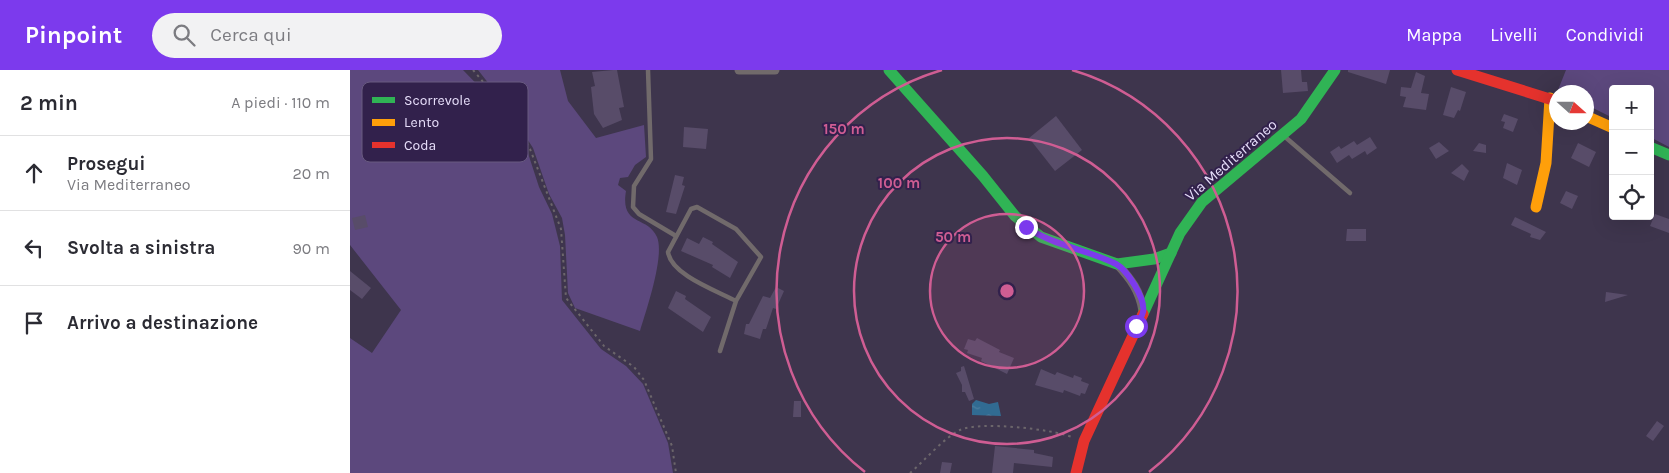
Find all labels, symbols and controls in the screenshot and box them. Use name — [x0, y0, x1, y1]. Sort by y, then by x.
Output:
search box — [152, 13, 502, 58]
text: Pinpoint — [25, 21, 122, 49]
icon: search — [170, 21, 198, 49]
text: Cerca qui — [210, 24, 292, 46]
text: Mappa — [1406, 24, 1462, 46]
text: Livelli — [1490, 24, 1538, 46]
text: Condividi — [1566, 24, 1644, 46]
legend — [362, 82, 528, 162]
north arrow — [1549, 85, 1594, 130]
map controls — [1609, 85, 1654, 220]
button: + — [1609, 85, 1654, 130]
text: 2 min — [20, 91, 78, 115]
text: Scorrevole — [404, 92, 470, 109]
text: A piedi · 110 m — [231, 93, 330, 112]
text: Lento — [404, 114, 439, 131]
street label: Via Mediterraneo — [1181, 115, 1281, 205]
text: 150 m — [823, 120, 865, 138]
button: − — [1609, 130, 1654, 175]
text: Coda — [404, 137, 436, 154]
text: Prosegui — [67, 153, 146, 175]
icon: ahead — [20, 159, 48, 187]
text: 20 m — [292, 164, 330, 183]
text: 100 m — [878, 174, 920, 192]
text: Via Mediterraneo — [67, 175, 191, 194]
button: locate — [1609, 175, 1654, 220]
route end — [1015, 216, 1038, 239]
text: 50 m — [935, 228, 971, 246]
icon: left — [20, 234, 48, 262]
text: Svolta a sinistra — [67, 237, 215, 259]
text: 90 m — [292, 239, 330, 258]
centre of rings — [998, 282, 1016, 300]
icon: arrive — [20, 309, 48, 337]
text: Arrivo a destinazione — [67, 312, 258, 334]
route start — [1125, 315, 1148, 338]

